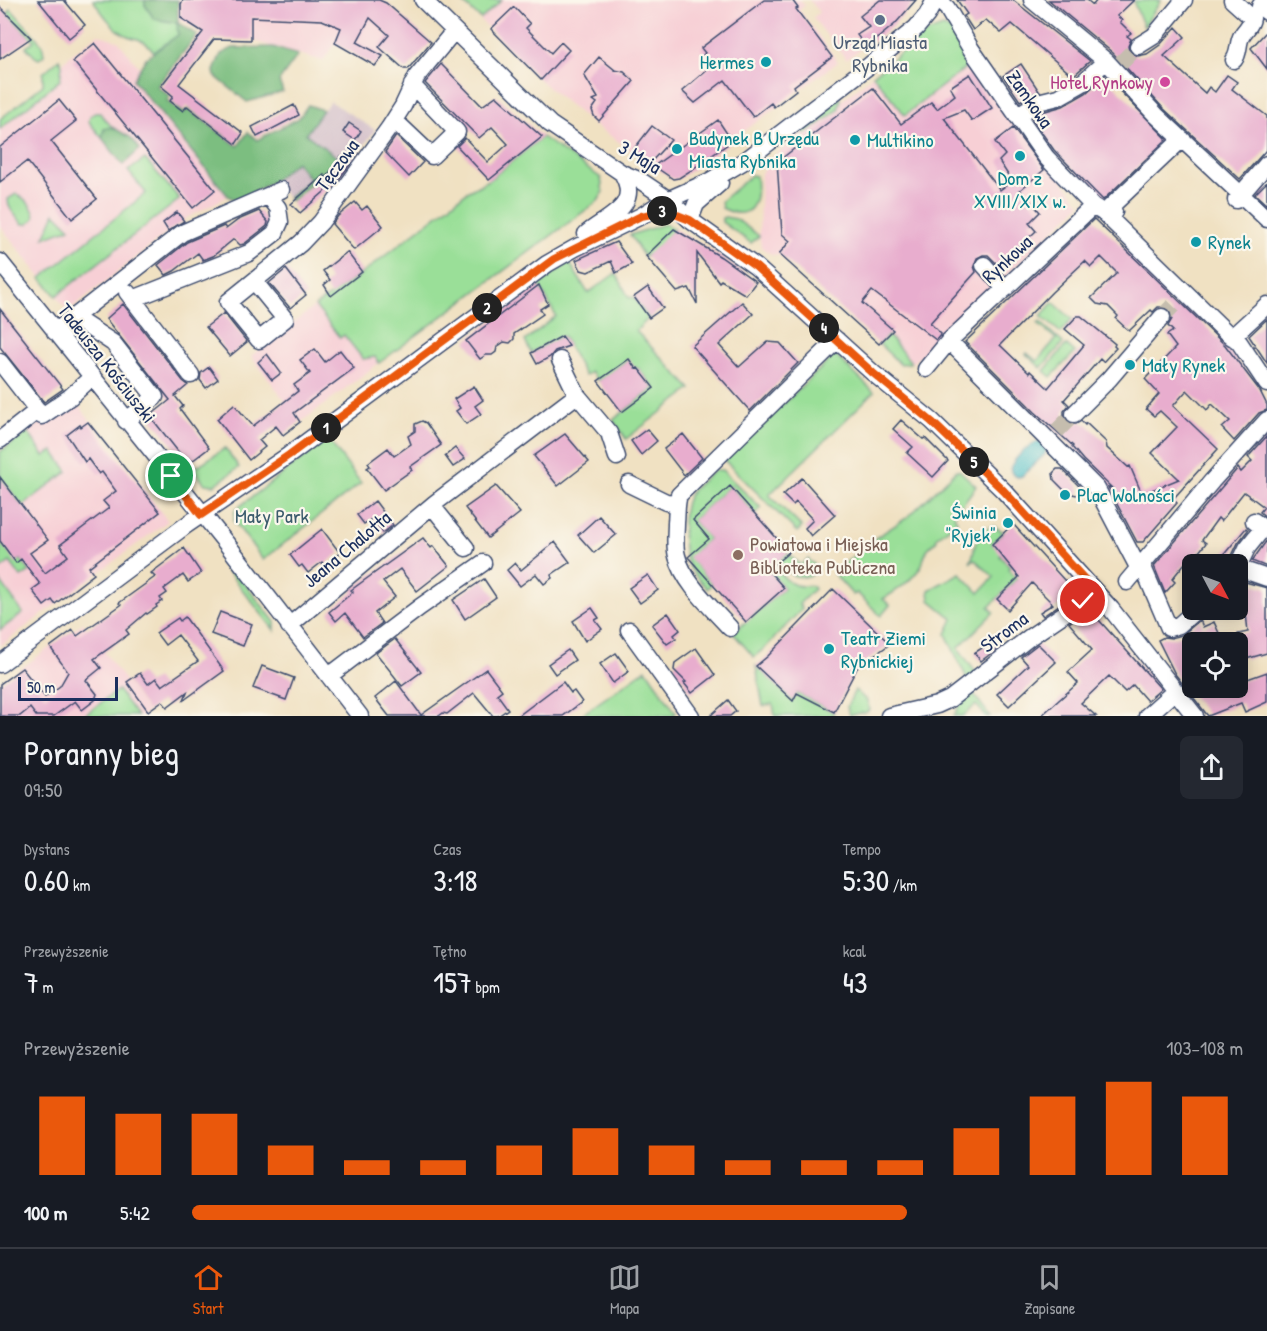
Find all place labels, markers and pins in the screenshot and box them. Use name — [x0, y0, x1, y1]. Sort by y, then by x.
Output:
marker: Urząd Miasta Rybnika — [873, 13, 887, 27]
place label: Urząd Miasta Rybnika — [833, 28, 927, 78]
place label: Hermes — [700, 48, 754, 75]
marker: Hermes — [759, 55, 773, 69]
place label: Hotel Rynkowy — [1050, 68, 1153, 95]
marker: Hotel Rynkowy — [1158, 75, 1172, 89]
place label: Budynek B Urzędu Miasta Rybnika — [689, 124, 819, 174]
place label: Multikino — [867, 126, 933, 153]
marker: Multikino — [848, 133, 862, 147]
marker: Budynek B Urzędu Miasta Rybnika — [670, 142, 684, 156]
marker: Dom z XVIII/XIX w. — [1013, 149, 1027, 163]
place label: Dom z XVIII/XIX w. — [974, 164, 1066, 214]
pin: 3 — [647, 196, 677, 226]
place label: Rynek — [1208, 228, 1251, 255]
marker: Rynek — [1189, 235, 1203, 249]
pin: 2 — [472, 293, 502, 323]
pin: 4 — [809, 313, 839, 343]
place label: Mały Rynek — [1142, 351, 1225, 378]
marker: Mały Rynek — [1123, 358, 1137, 372]
pin: 1 — [311, 413, 341, 443]
pin: 5 — [959, 447, 989, 477]
pin — [145, 450, 196, 501]
place label: Plac Wolności — [1077, 481, 1175, 508]
marker: Plac Wolności — [1058, 488, 1072, 502]
place label: Świnia "Ryjek" — [945, 498, 996, 548]
marker: Świnia "Ryjek" — [1001, 516, 1015, 530]
place label: Powiatowa i Miejska Biblioteka Publiczna — [750, 530, 895, 580]
marker: Powiatowa i Miejska Biblioteka Publiczna — [731, 548, 745, 562]
pin — [1057, 575, 1108, 626]
place label: Teatr Ziemi Rybnickiej — [841, 624, 926, 674]
marker: Teatr Ziemi Rybnickiej — [822, 642, 836, 656]

